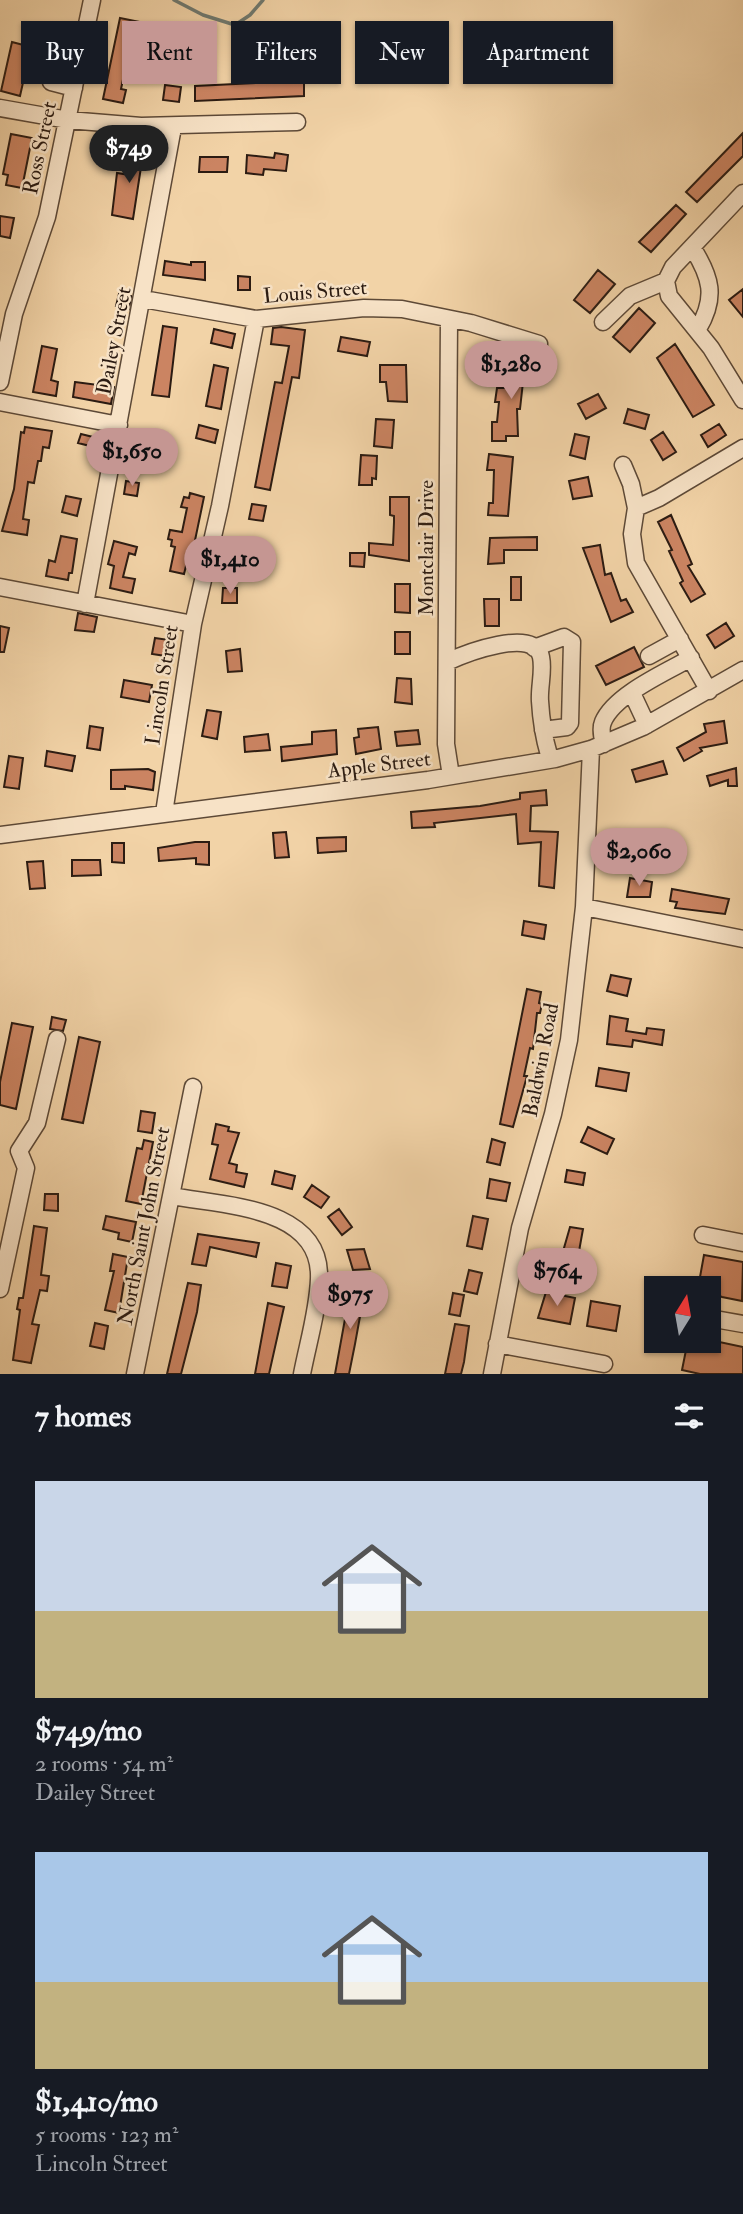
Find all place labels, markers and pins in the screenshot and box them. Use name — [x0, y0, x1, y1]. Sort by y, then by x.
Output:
pin: $749 — [88, 125, 170, 185]
pin: $1,280 — [454, 342, 568, 401]
pin: $1,650 — [75, 428, 189, 488]
pin: $1,410 — [173, 536, 287, 596]
pin: $2,060 — [582, 828, 696, 888]
pin: $764 — [516, 1248, 598, 1308]
pin: $975 — [309, 1272, 391, 1331]

